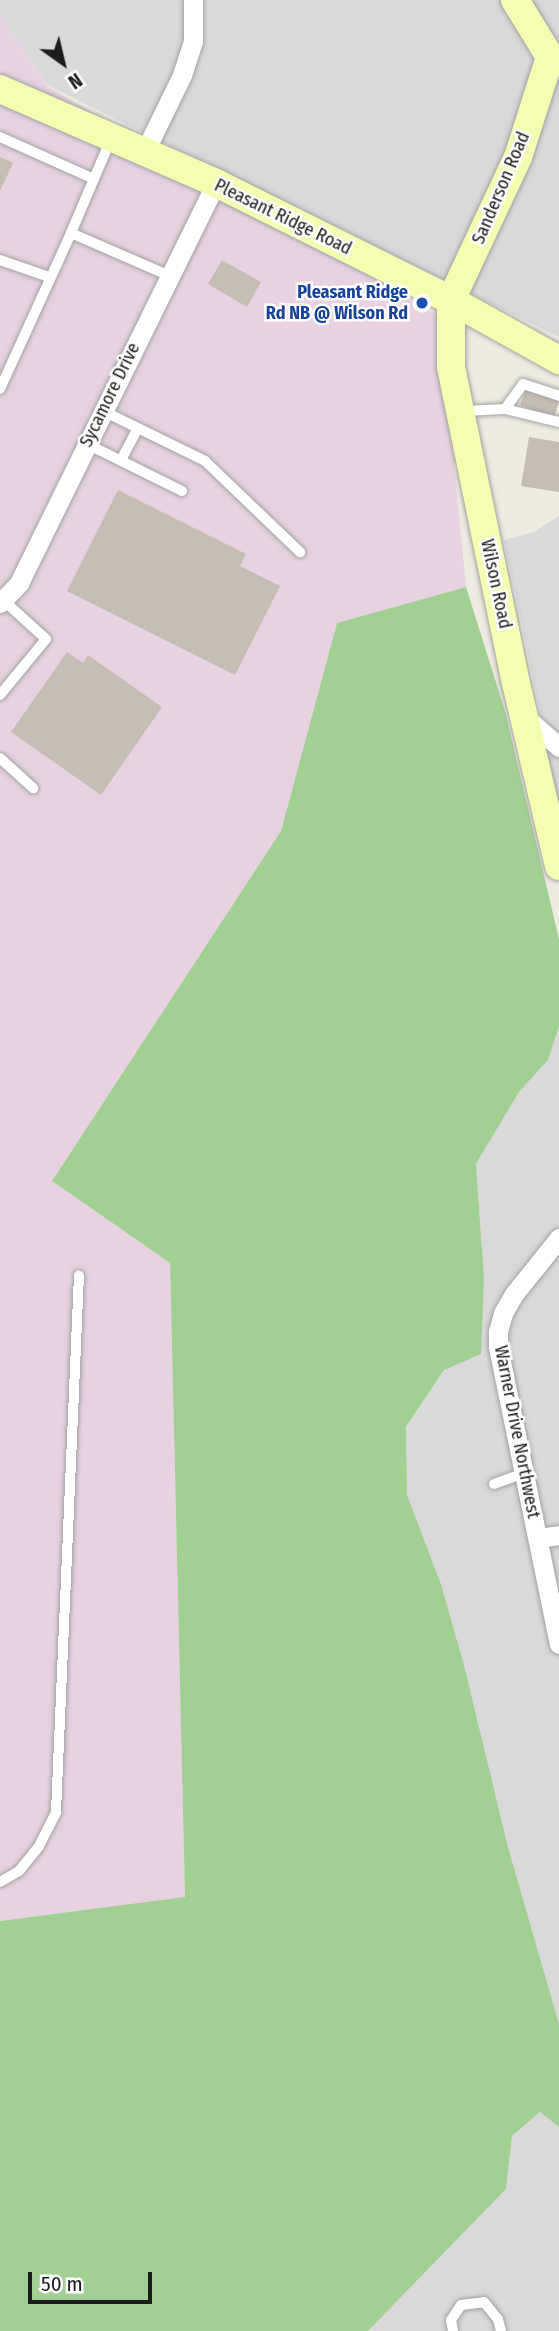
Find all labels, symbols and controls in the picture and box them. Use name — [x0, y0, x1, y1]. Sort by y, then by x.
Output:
north arrow — [28, 28, 98, 98]
text: N — [64, 68, 86, 94]
street label: Sanderson Road — [468, 129, 534, 247]
street label: Pleasant Ridge Road — [211, 174, 355, 260]
place label: Pleasant Ridge Rd NB @ Wilson Rd — [266, 282, 408, 324]
marker: Pleasant Ridge Rd NB @ Wilson Rd — [414, 295, 430, 311]
street label: Sycamore Drive — [75, 339, 145, 451]
street label: Wilson Road — [476, 537, 516, 631]
street label: Warner Drive Northwest — [490, 1344, 544, 1520]
scale bar — [32, 2258, 156, 2302]
text: 50 m — [41, 2271, 83, 2297]

